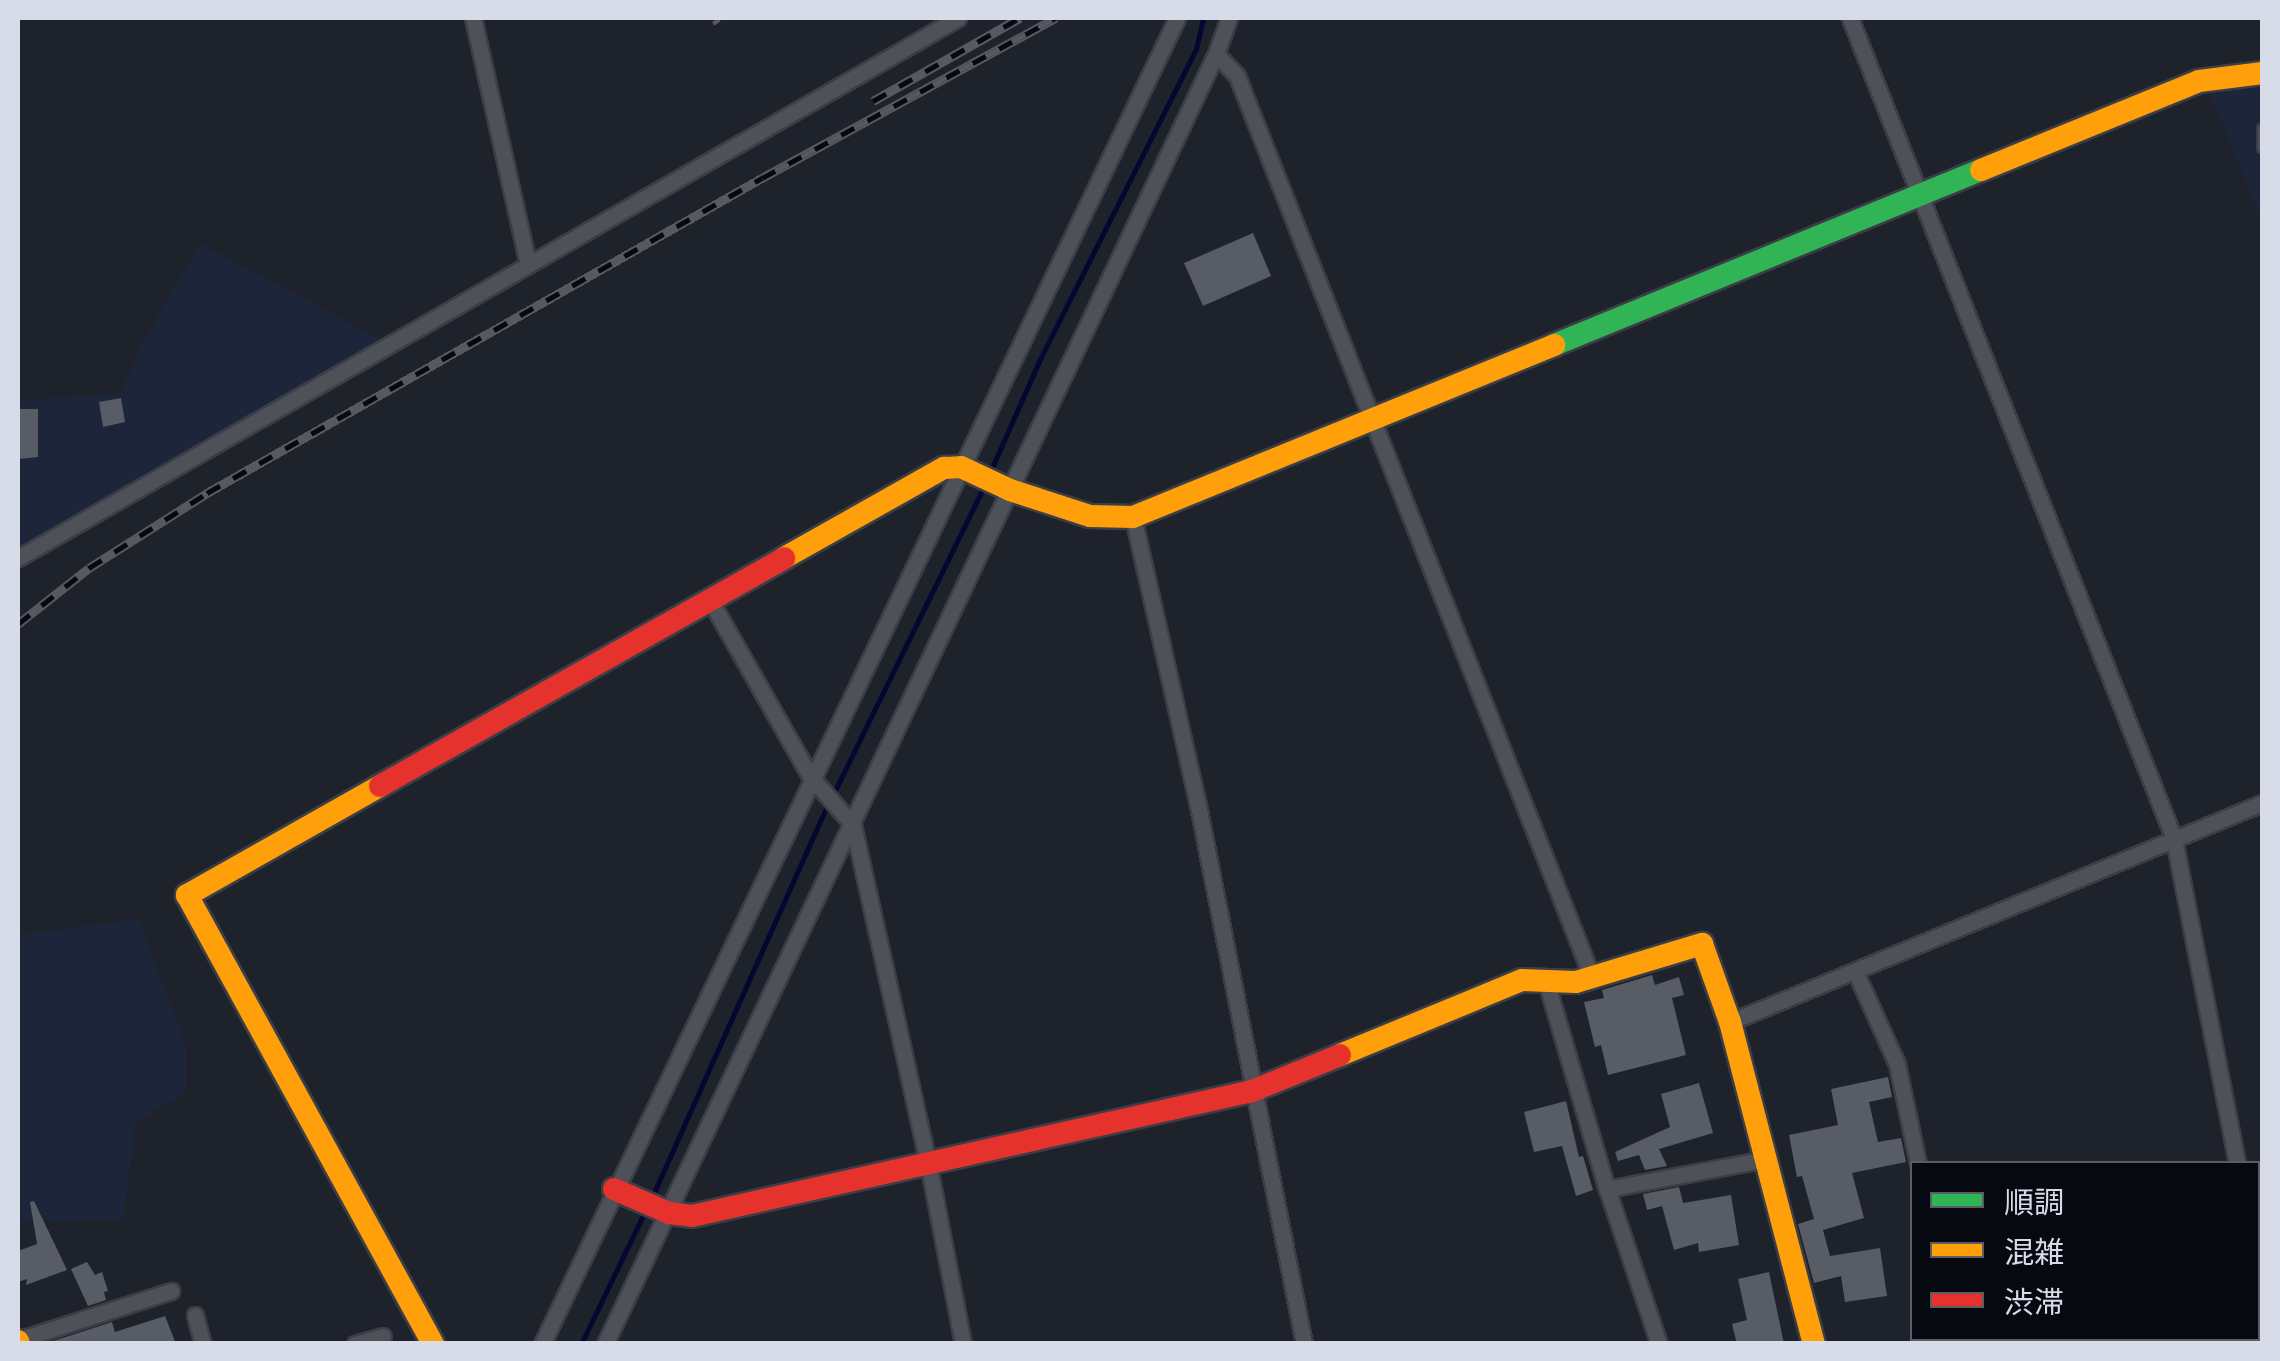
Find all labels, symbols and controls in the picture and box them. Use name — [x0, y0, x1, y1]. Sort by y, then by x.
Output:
legend — [1910, 1161, 2260, 1341]
text: 順調 — [2004, 1185, 2064, 1219]
text: 混雑 — [2004, 1235, 2064, 1269]
text: 渋滞 — [2004, 1285, 2064, 1319]

